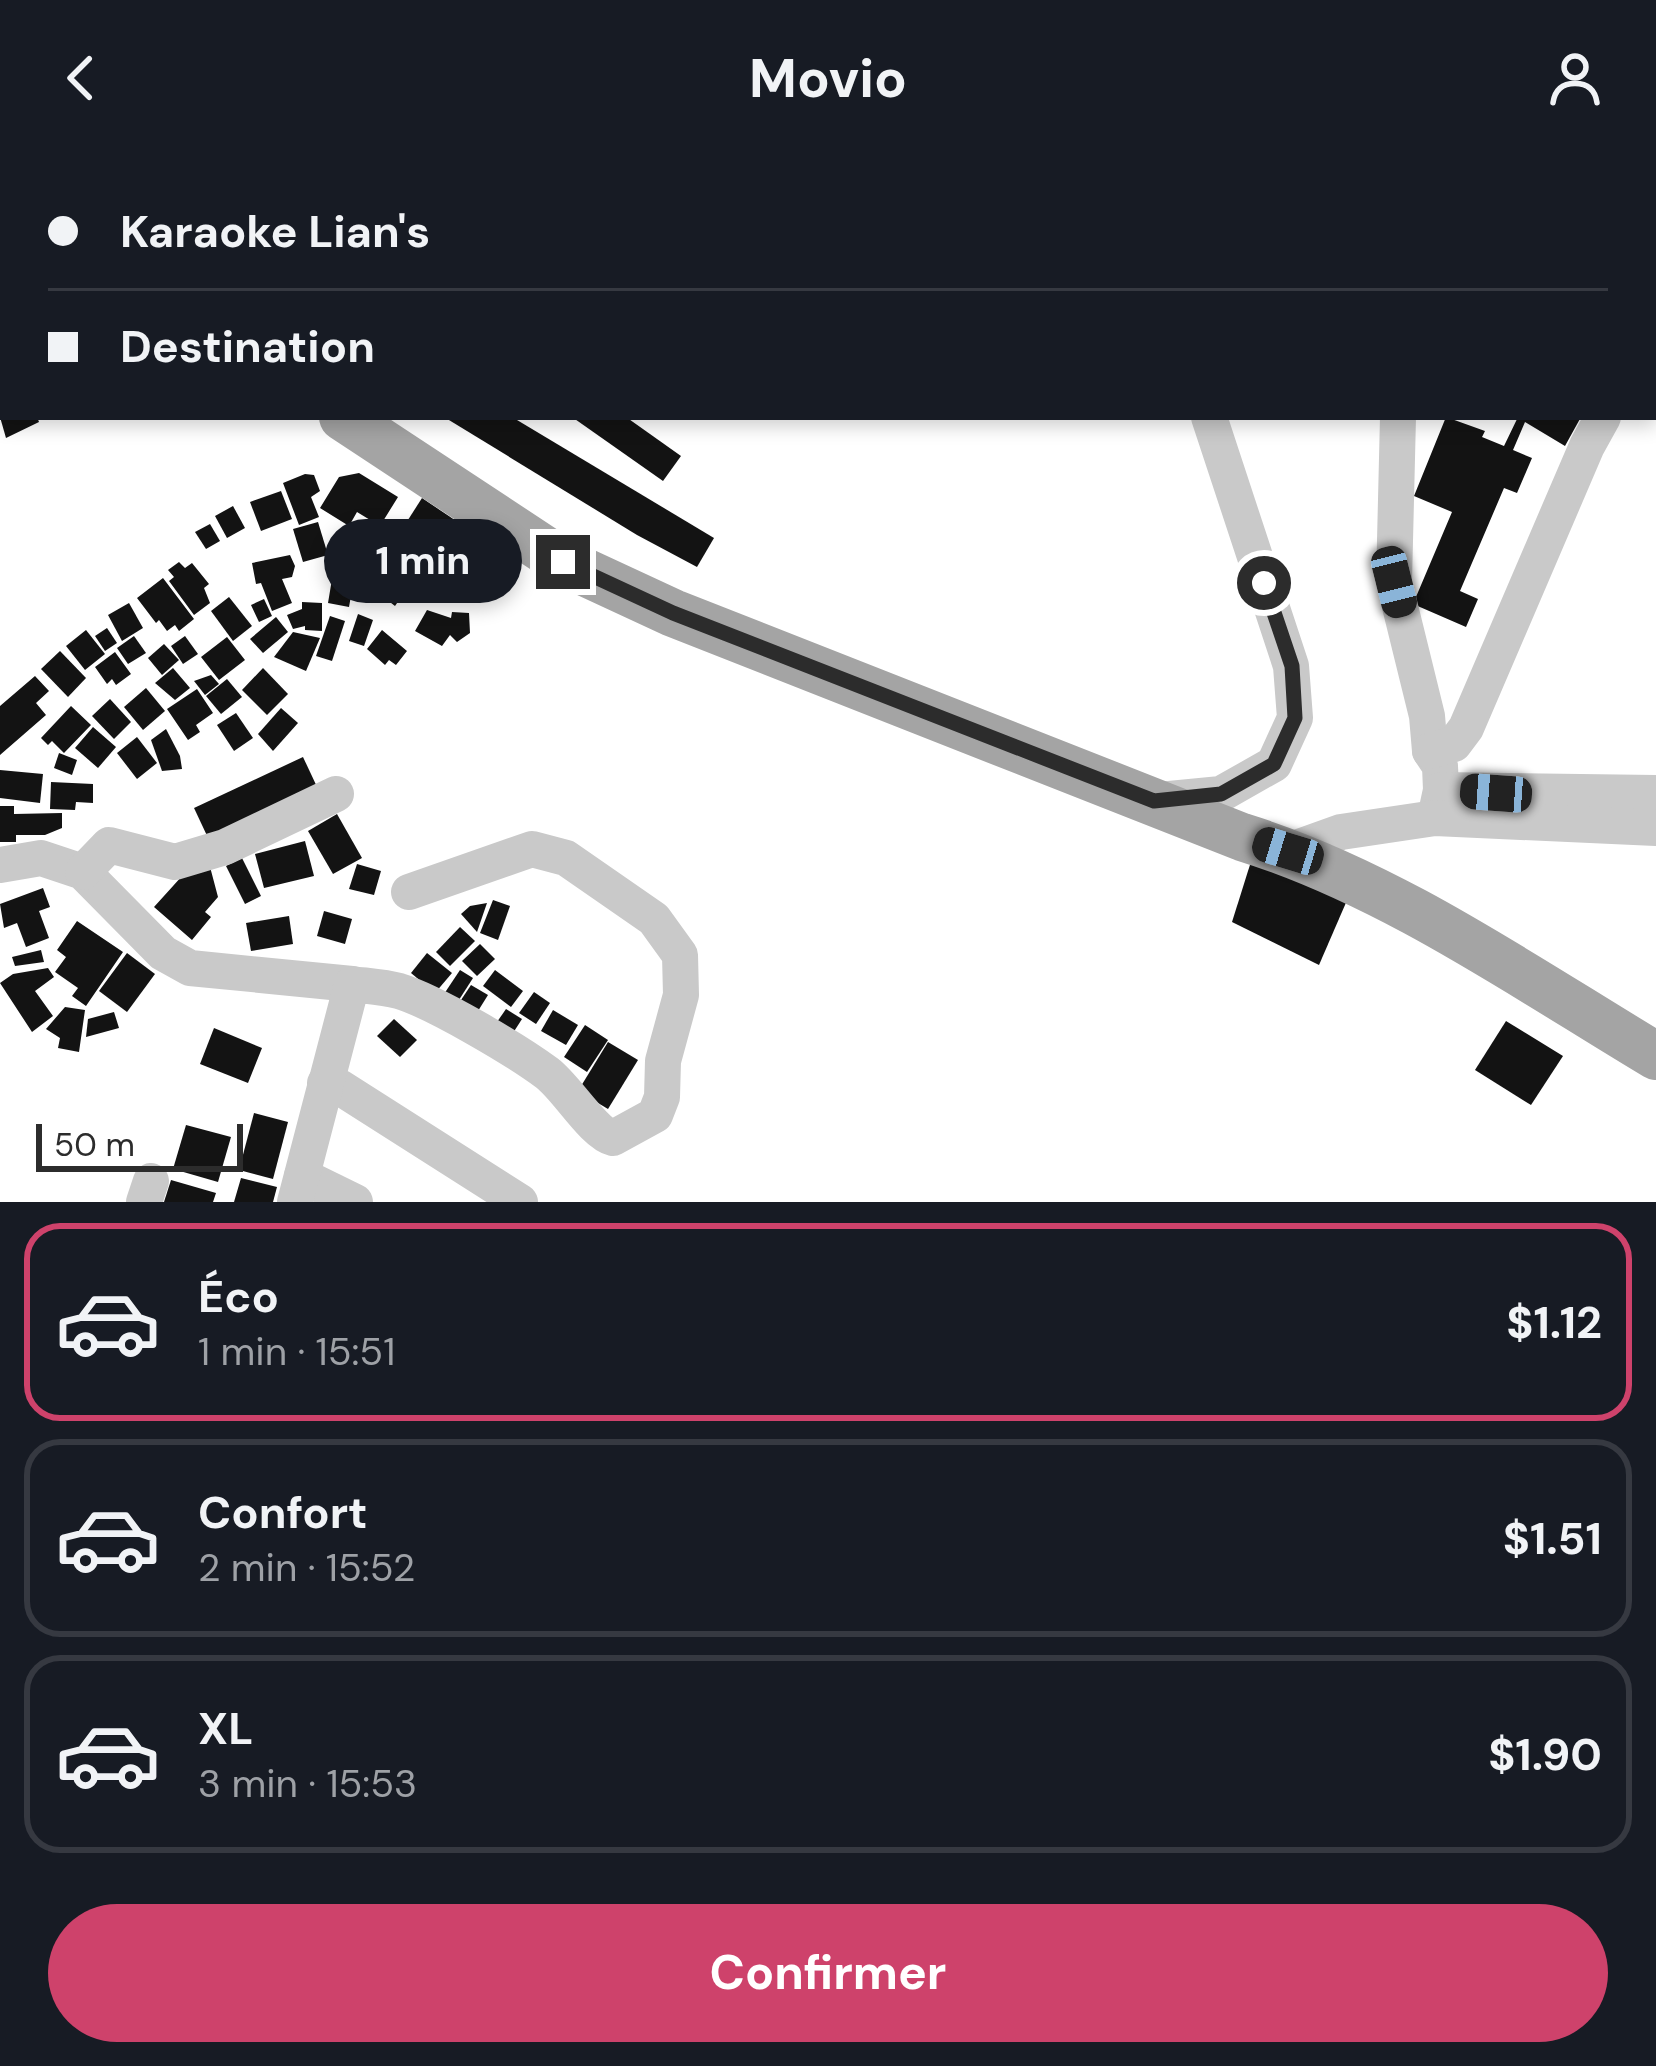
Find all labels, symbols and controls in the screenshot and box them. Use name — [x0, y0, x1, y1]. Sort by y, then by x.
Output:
text: Movio — [749, 43, 907, 114]
icon: back — [48, 45, 114, 111]
icon: person — [1542, 45, 1608, 111]
text: Karaoke Lian's — [120, 202, 430, 261]
text: Destination — [120, 317, 375, 376]
callout: 1 min — [323, 520, 521, 604]
text: 1 min — [376, 535, 470, 586]
route end — [536, 535, 590, 589]
car — [1368, 543, 1420, 621]
route start — [1237, 556, 1291, 610]
car — [1459, 773, 1533, 813]
car — [1248, 823, 1328, 879]
scale bar — [36, 1118, 243, 1171]
text: 50 m — [54, 1123, 135, 1166]
text: Éco — [198, 1267, 279, 1326]
icon: car — [54, 1268, 162, 1376]
text: $1.12 — [1506, 1293, 1602, 1352]
text: 1 min · 15:51 — [198, 1326, 395, 1377]
text: Confort — [198, 1483, 368, 1542]
icon: car — [54, 1484, 162, 1592]
text: $1.51 — [1503, 1509, 1602, 1568]
text: 2 min · 15:52 — [198, 1542, 415, 1593]
text: XL — [198, 1699, 253, 1758]
icon: car — [54, 1700, 162, 1808]
text: $1.90 — [1488, 1725, 1602, 1784]
text: 3 min · 15:53 — [198, 1758, 417, 1809]
button: Confirmer — [48, 1904, 1608, 2042]

